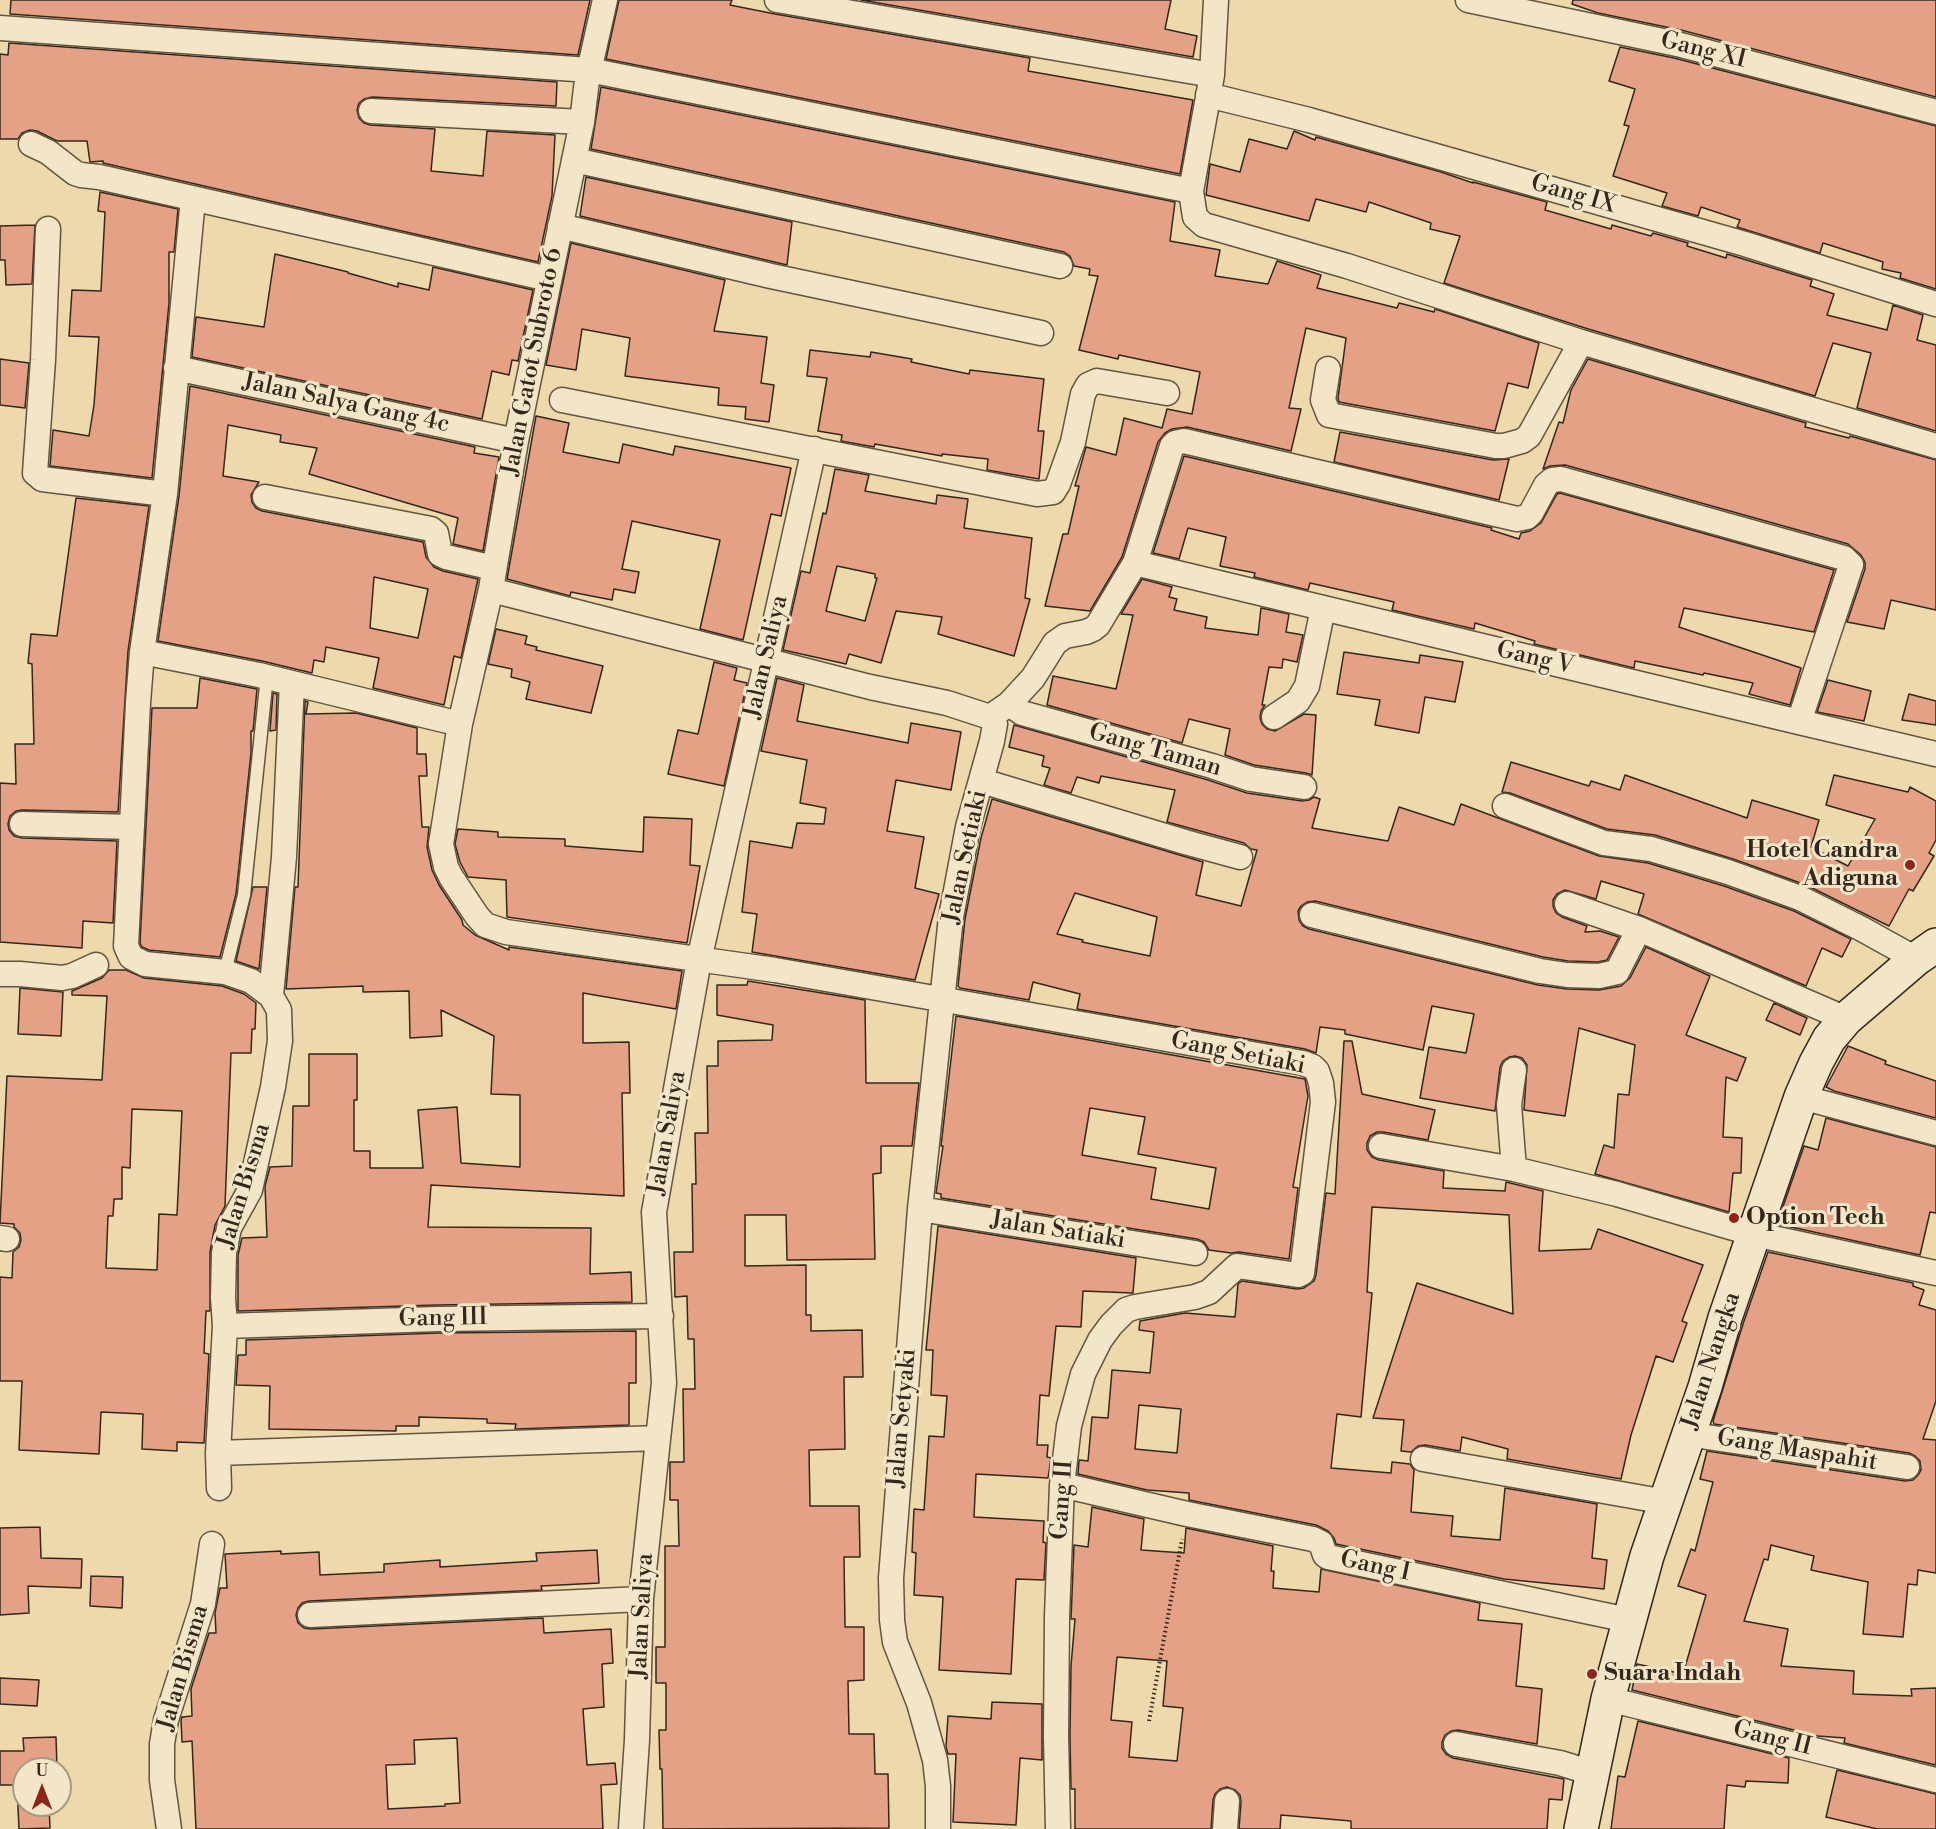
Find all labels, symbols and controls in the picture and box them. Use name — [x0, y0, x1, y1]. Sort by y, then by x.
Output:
street label: Gang XI — [1657, 27, 1749, 75]
street label: Gang IX — [1527, 169, 1619, 221]
street label: Jalan Gatot Subroto 6 — [497, 246, 569, 478]
street label: Jalan Salya Gang 4c — [240, 368, 452, 440]
street label: Jalan Saliya — [739, 593, 795, 721]
street label: Gang V — [1493, 636, 1577, 682]
street label: Gang Taman — [1085, 718, 1225, 784]
street label: Jalan Setiaki — [938, 788, 994, 926]
place label: Hotel Candra Adiguna — [1746, 837, 1898, 893]
marker: Hotel Candra Adiguna — [1903, 858, 1917, 872]
street label: Gang Setiaki — [1168, 1027, 1308, 1081]
street label: Jalan Saliya — [643, 1069, 693, 1197]
street label: Jalan Bisma — [212, 1120, 278, 1252]
place label: Option Tech — [1746, 1204, 1885, 1232]
street label: Jalan Satiaki — [989, 1206, 1127, 1256]
marker: Option Tech — [1727, 1211, 1741, 1225]
street label: Jalan Nangka — [1676, 1289, 1748, 1433]
street label: Gang III — [398, 1304, 488, 1334]
street label: Jalan Setyaki — [883, 1347, 923, 1489]
street label: Gang Maspahit — [1715, 1424, 1879, 1478]
street label: Gang II — [1046, 1459, 1080, 1541]
street label: Gang I — [1337, 1546, 1413, 1588]
street label: Jalan Saliya — [625, 1553, 661, 1679]
street label: Jalan Bisma — [152, 1602, 216, 1734]
place label: Suara Indah — [1604, 1660, 1741, 1688]
marker: Suara Indah — [1585, 1667, 1599, 1681]
street label: Gang II — [1730, 1715, 1814, 1763]
north arrow — [12, 1757, 72, 1817]
text: U — [36, 1761, 48, 1781]

